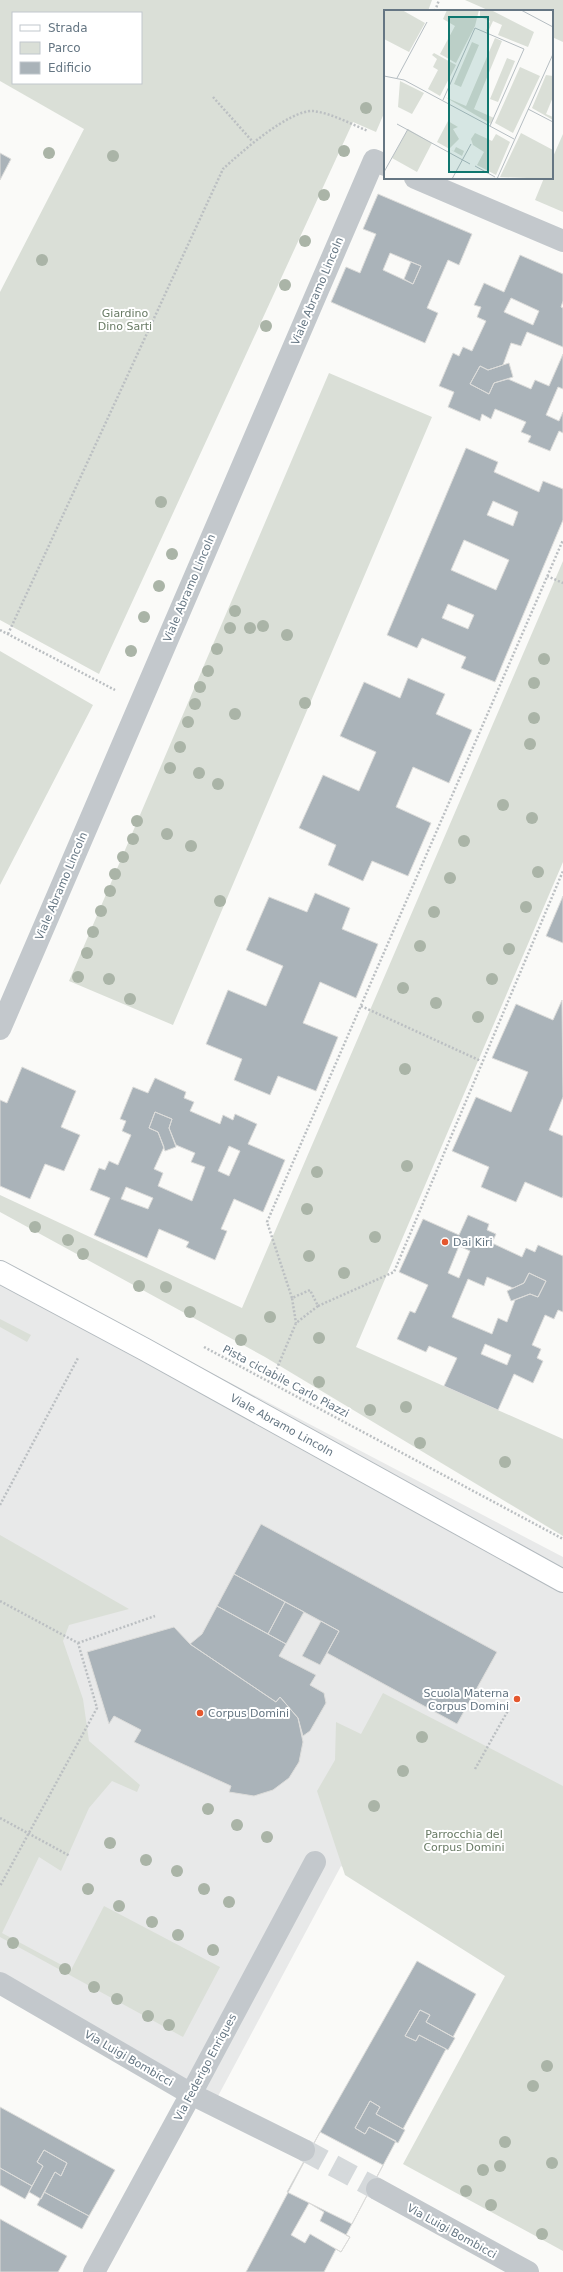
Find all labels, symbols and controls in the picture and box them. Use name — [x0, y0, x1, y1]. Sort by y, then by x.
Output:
inset map — [384, 10, 553, 179]
legend — [12, 12, 142, 84]
text: Strada — [48, 21, 88, 35]
text: Parco — [48, 41, 81, 55]
text: Edificio — [48, 61, 91, 75]
street label: Viale Abramo Lincoln — [289, 235, 346, 347]
park label: Giardino Dino Sarti — [98, 307, 152, 333]
street label: Viale Abramo Lincoln — [161, 532, 218, 644]
street label: Viale Abramo Lincoln — [33, 830, 90, 942]
place label: Dai Kiri — [453, 1236, 493, 1249]
marker: Dai Kiri — [440, 1237, 450, 1247]
street label: Pista ciclabile Carlo Piazzi — [220, 1343, 351, 1420]
street label: Viale Abramo Lincoln — [228, 1392, 336, 1459]
place label: Scuola Materna Corpus Domini — [424, 1687, 509, 1713]
marker: Scuola Materna Corpus Domini — [512, 1694, 522, 1704]
place label: Corpus Domini — [208, 1707, 289, 1720]
marker: Corpus Domini — [195, 1708, 205, 1718]
park label: Parrocchia del Corpus Domini — [423, 1828, 505, 1854]
street label: Via Federigo Enriques — [172, 2011, 239, 2123]
street label: Via Luigi Bombicci — [82, 2028, 175, 2089]
street label: Via Luigi Bombicci — [405, 2201, 499, 2261]

